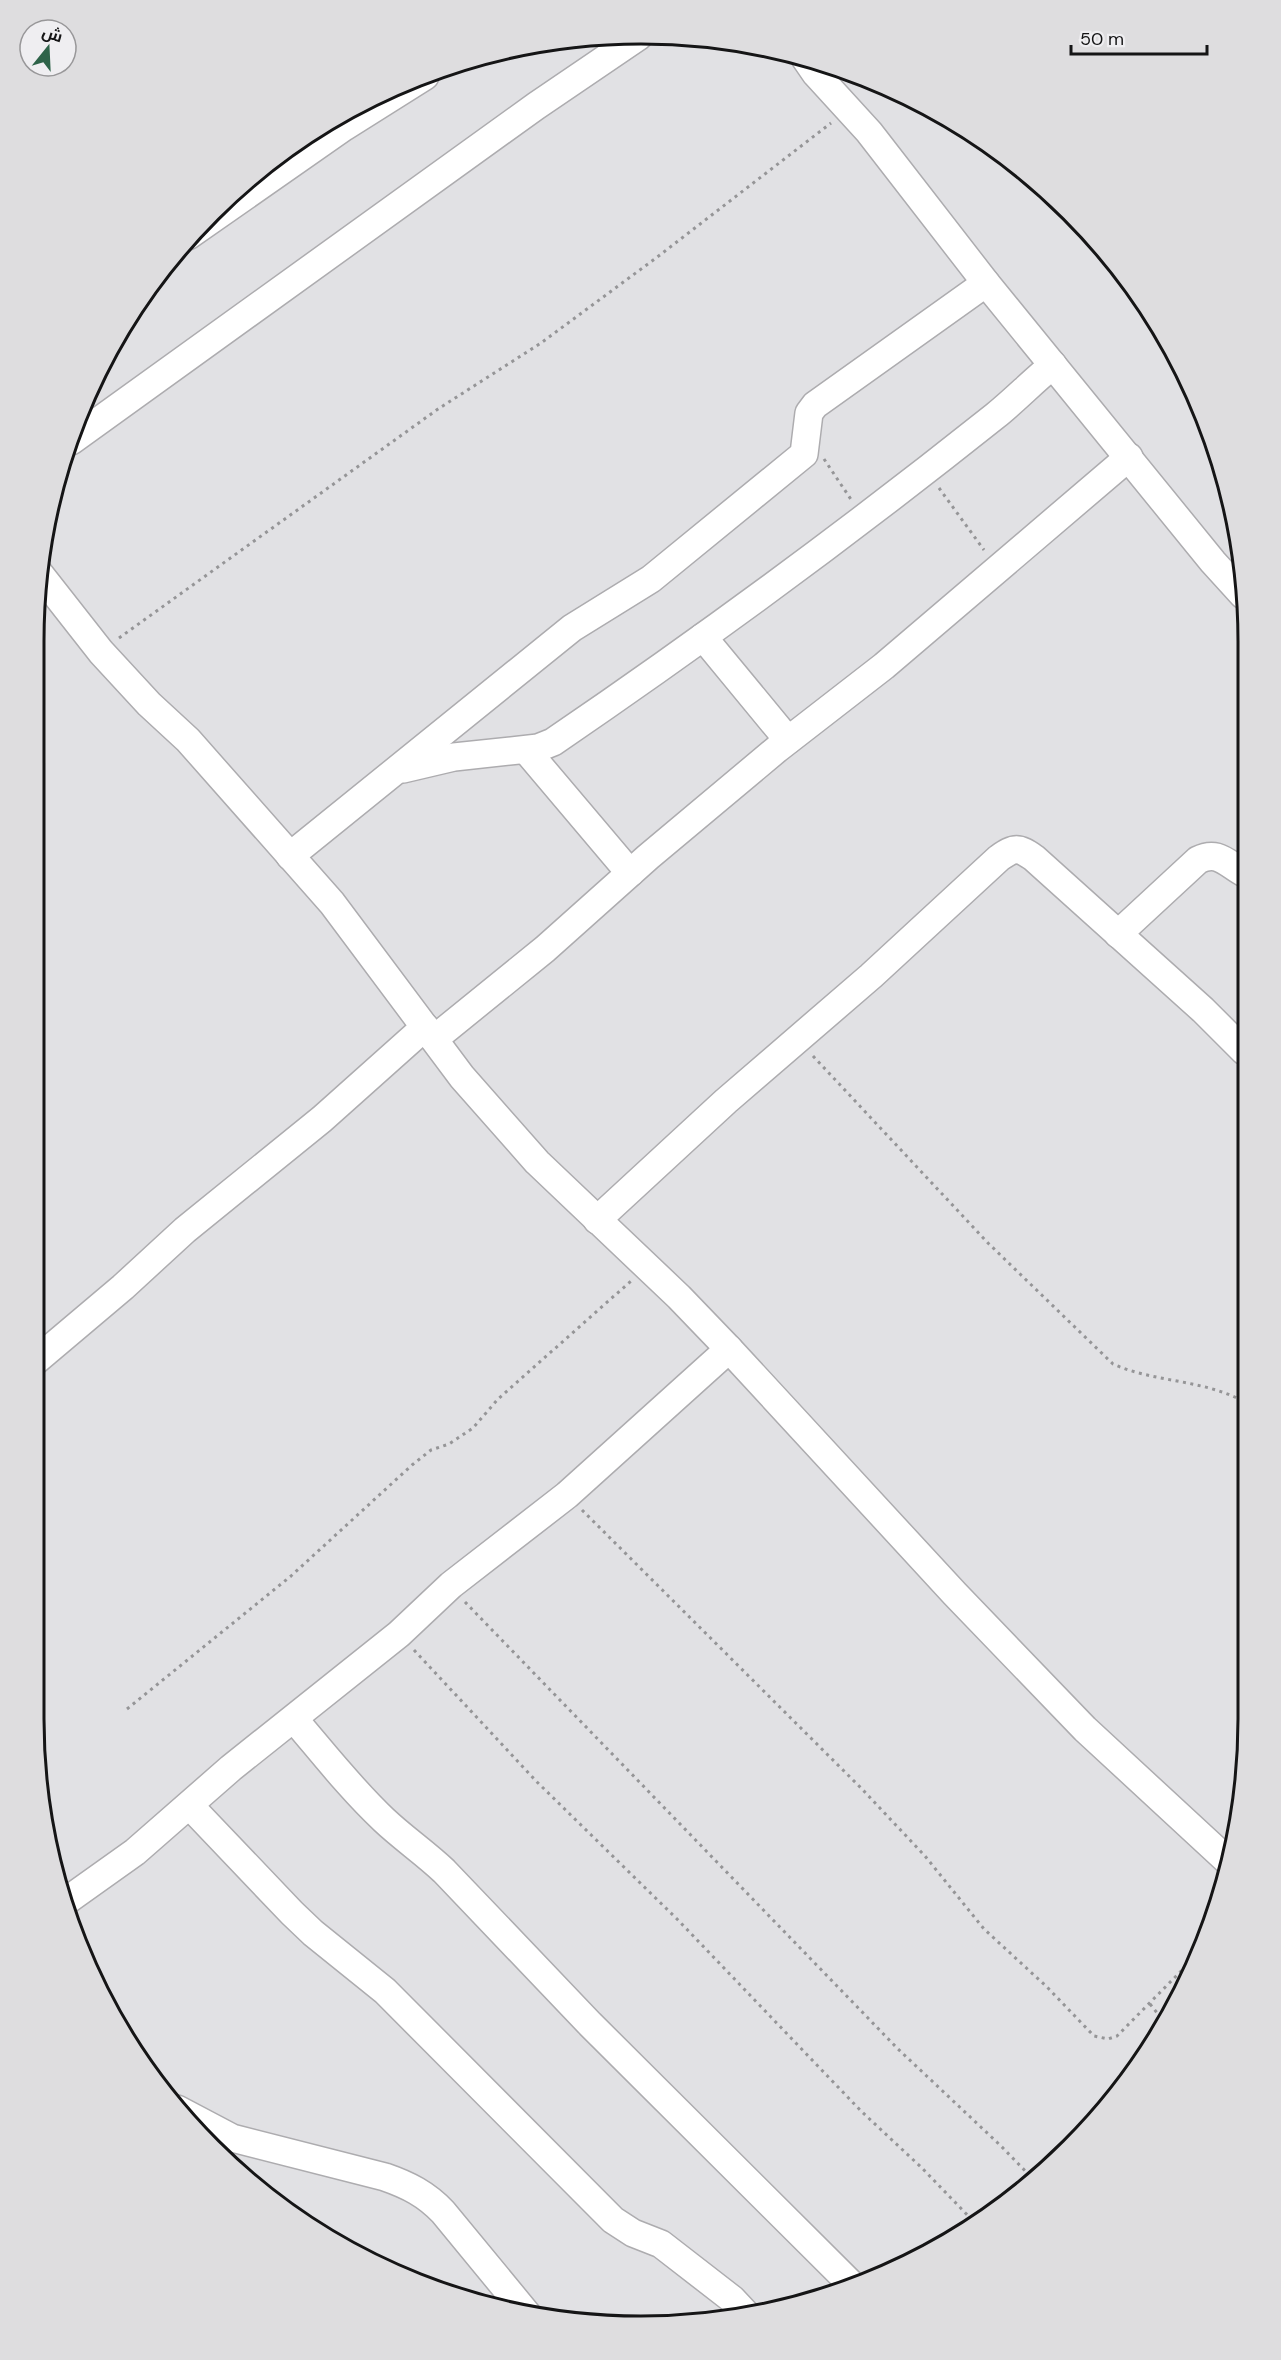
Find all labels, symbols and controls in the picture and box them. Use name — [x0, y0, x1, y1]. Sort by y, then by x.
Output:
north arrow — [18, 18, 78, 78]
scale bar — [1071, 18, 1208, 56]
text: ش — [39, 21, 65, 47]
text: 50 m — [1080, 27, 1124, 51]

